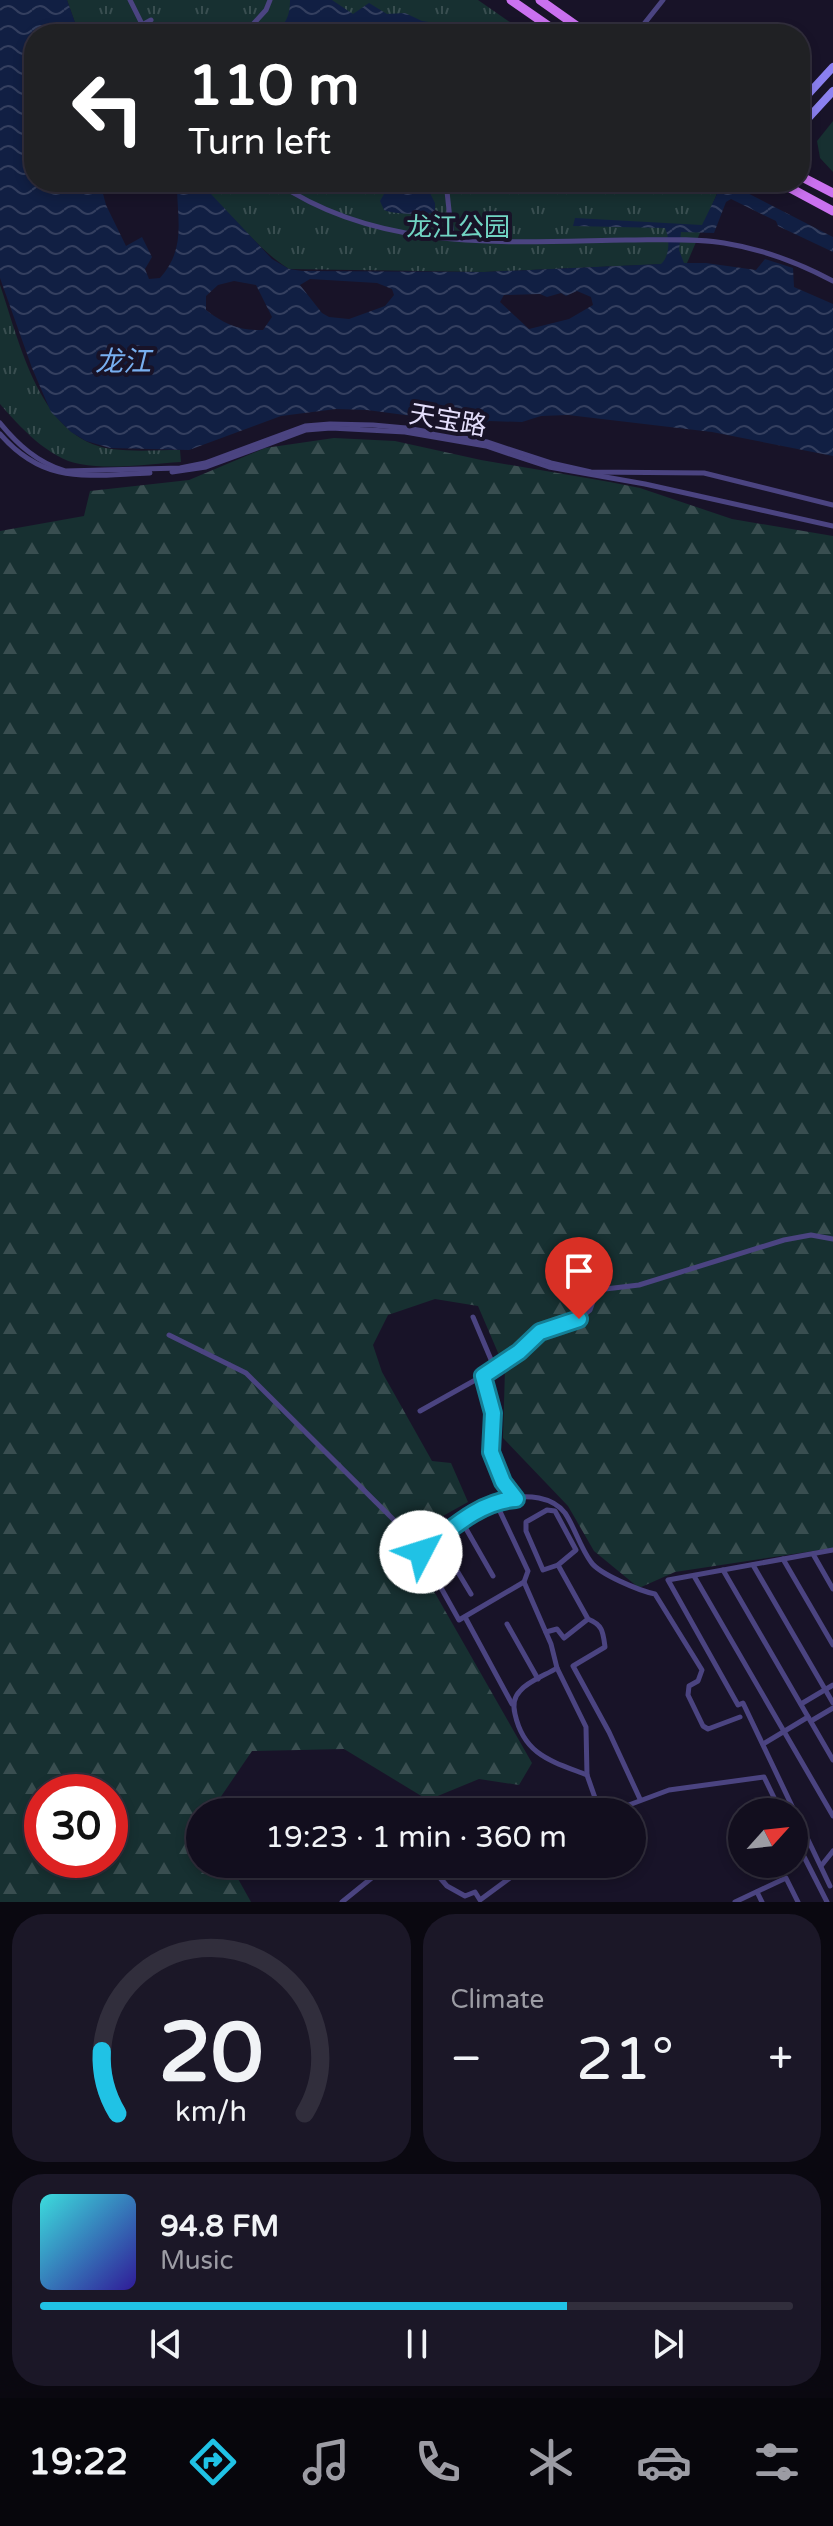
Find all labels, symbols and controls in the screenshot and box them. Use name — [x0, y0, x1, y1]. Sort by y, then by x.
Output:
text: 110 m — [188, 53, 359, 120]
icon: left — [56, 56, 160, 160]
text: Turn left — [188, 121, 331, 164]
park label: 龙江公园 — [406, 212, 510, 243]
water label: 龙江 — [95, 345, 154, 379]
street label: 天宝路 — [407, 398, 489, 443]
pin — [545, 1237, 613, 1319]
icon: arrive — [557, 1249, 601, 1293]
position arrow — [379, 1510, 463, 1594]
speed limit sign: 30 — [24, 1774, 128, 1878]
north arrow — [728, 1798, 808, 1878]
map controls — [728, 1798, 808, 1878]
text: 19:23 · 1 min · 360 m — [265, 1819, 567, 1856]
text: Climate — [451, 1984, 544, 2015]
text: 20 — [159, 2004, 263, 2104]
text: 21° — [576, 2024, 674, 2096]
text: − — [451, 2033, 482, 2086]
text: + — [768, 2033, 793, 2086]
text: km/h — [175, 2095, 247, 2129]
text: 94.8 FM — [160, 2208, 279, 2245]
text: Music — [160, 2245, 233, 2276]
icon: previous — [144, 2322, 188, 2366]
icon: pause — [395, 2322, 439, 2366]
icon: next — [646, 2322, 690, 2366]
icon: directions — [185, 2434, 241, 2490]
icon: music — [298, 2434, 354, 2490]
icon: phone — [410, 2434, 466, 2490]
icon: climate — [523, 2434, 579, 2490]
icon: car — [636, 2434, 692, 2490]
icon: filters — [749, 2434, 805, 2490]
text: 19:22 — [28, 2441, 128, 2484]

